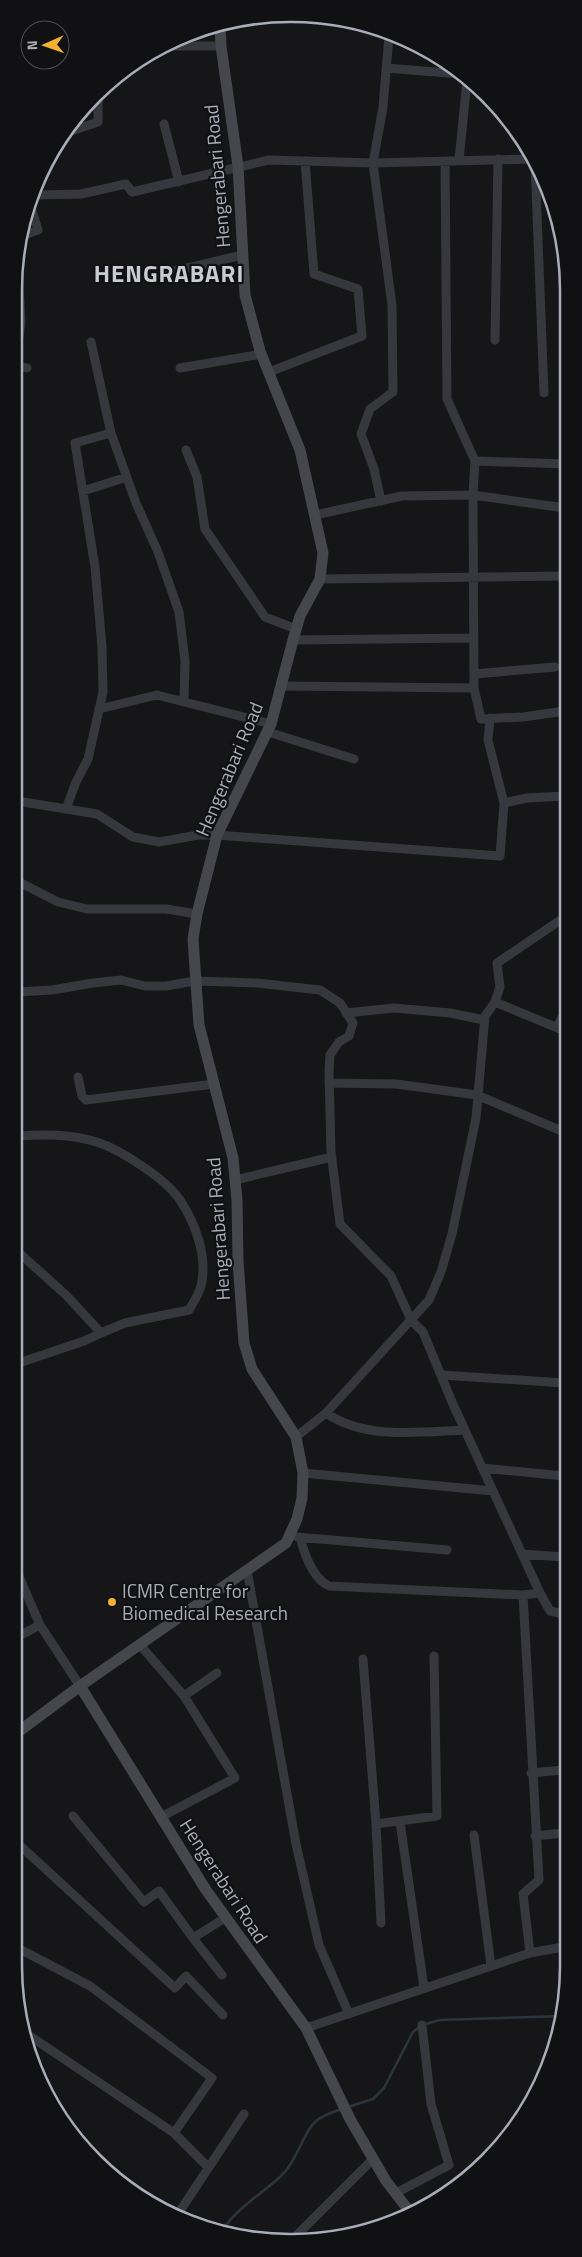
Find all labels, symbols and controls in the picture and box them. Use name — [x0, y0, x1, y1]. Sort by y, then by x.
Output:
north arrow — [20, 20, 70, 70]
text: N — [21, 40, 42, 51]
street label: Hengerabari Road — [196, 103, 237, 249]
district label: HENGRABARI — [94, 255, 244, 291]
street label: Hengerabari Road — [187, 697, 270, 841]
street label: Hengerabari Road — [198, 1156, 237, 1302]
place label: ICMR Centre for Biomedical Research — [122, 1576, 288, 1627]
marker: ICMR Centre for Biomedical Research — [106, 1596, 118, 1608]
street label: Hengerabari Road — [173, 1813, 276, 1949]

